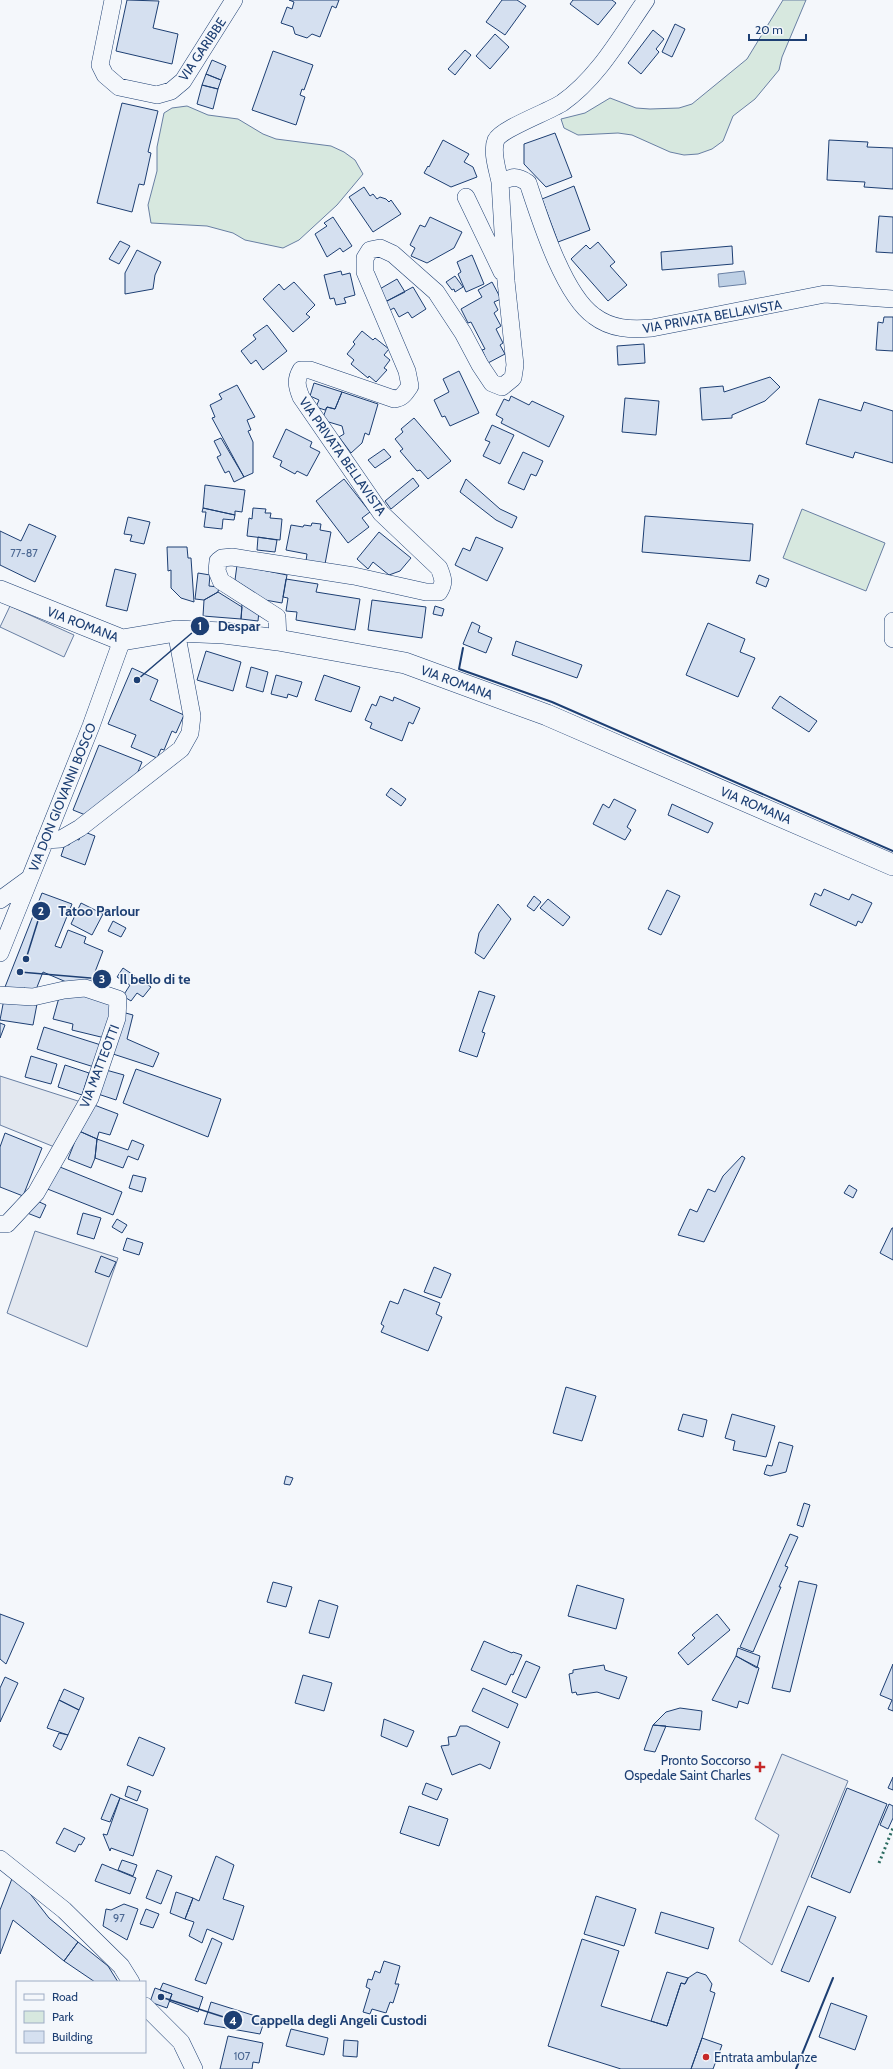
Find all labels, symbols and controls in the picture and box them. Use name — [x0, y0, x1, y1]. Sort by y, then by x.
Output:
street label: VIA GARIBBE — [175, 14, 229, 84]
scale bar — [749, 16, 806, 42]
text: 20 m — [755, 22, 783, 37]
street label: VIA PRIVATA BELLAVISTA — [641, 296, 783, 336]
street label: VIA PRIVATA BELLAVISTA — [296, 394, 390, 518]
house number: 77-87 — [10, 546, 38, 560]
street label: VIA ROMANA — [45, 603, 121, 645]
callout: Despar — [190, 613, 269, 639]
text: Despar — [218, 617, 261, 635]
text: 1 — [198, 618, 202, 633]
street label: VIA ROMANA — [419, 662, 495, 702]
street label: VIA DON GIOVANNI BOSCO — [25, 720, 99, 874]
street label: VIA ROMANA — [718, 783, 794, 827]
callout: Tatoo Parlour — [31, 898, 148, 924]
text: Tatoo Parlour — [58, 902, 140, 920]
text: 2 — [38, 903, 44, 918]
callout: Il bello di te — [92, 966, 199, 992]
text: Il bello di te — [120, 970, 190, 988]
text: 3 — [99, 971, 105, 986]
street label: VIA MATTEOTTI — [76, 1022, 122, 1110]
place label: Pronto Soccorso Ospedale Saint Charles — [624, 1752, 752, 1783]
marker: Pronto Soccorso Ospedale Saint Charles — [754, 1761, 766, 1773]
house number: 97 — [113, 1911, 125, 1925]
legend — [16, 1981, 146, 2053]
text: Road — [52, 1989, 78, 2004]
callout: Cappella degli Angeli Custodi — [223, 2007, 435, 2033]
text: Park — [52, 2009, 74, 2024]
text: Cappella degli Angeli Custodi — [251, 2011, 427, 2029]
text: 4 — [229, 2013, 237, 2028]
text: Building — [52, 2029, 94, 2044]
house number: 107 — [234, 2049, 251, 2063]
place label: Entrata ambulanze — [714, 2049, 818, 2065]
marker: Entrata ambulanze — [701, 2052, 711, 2062]

